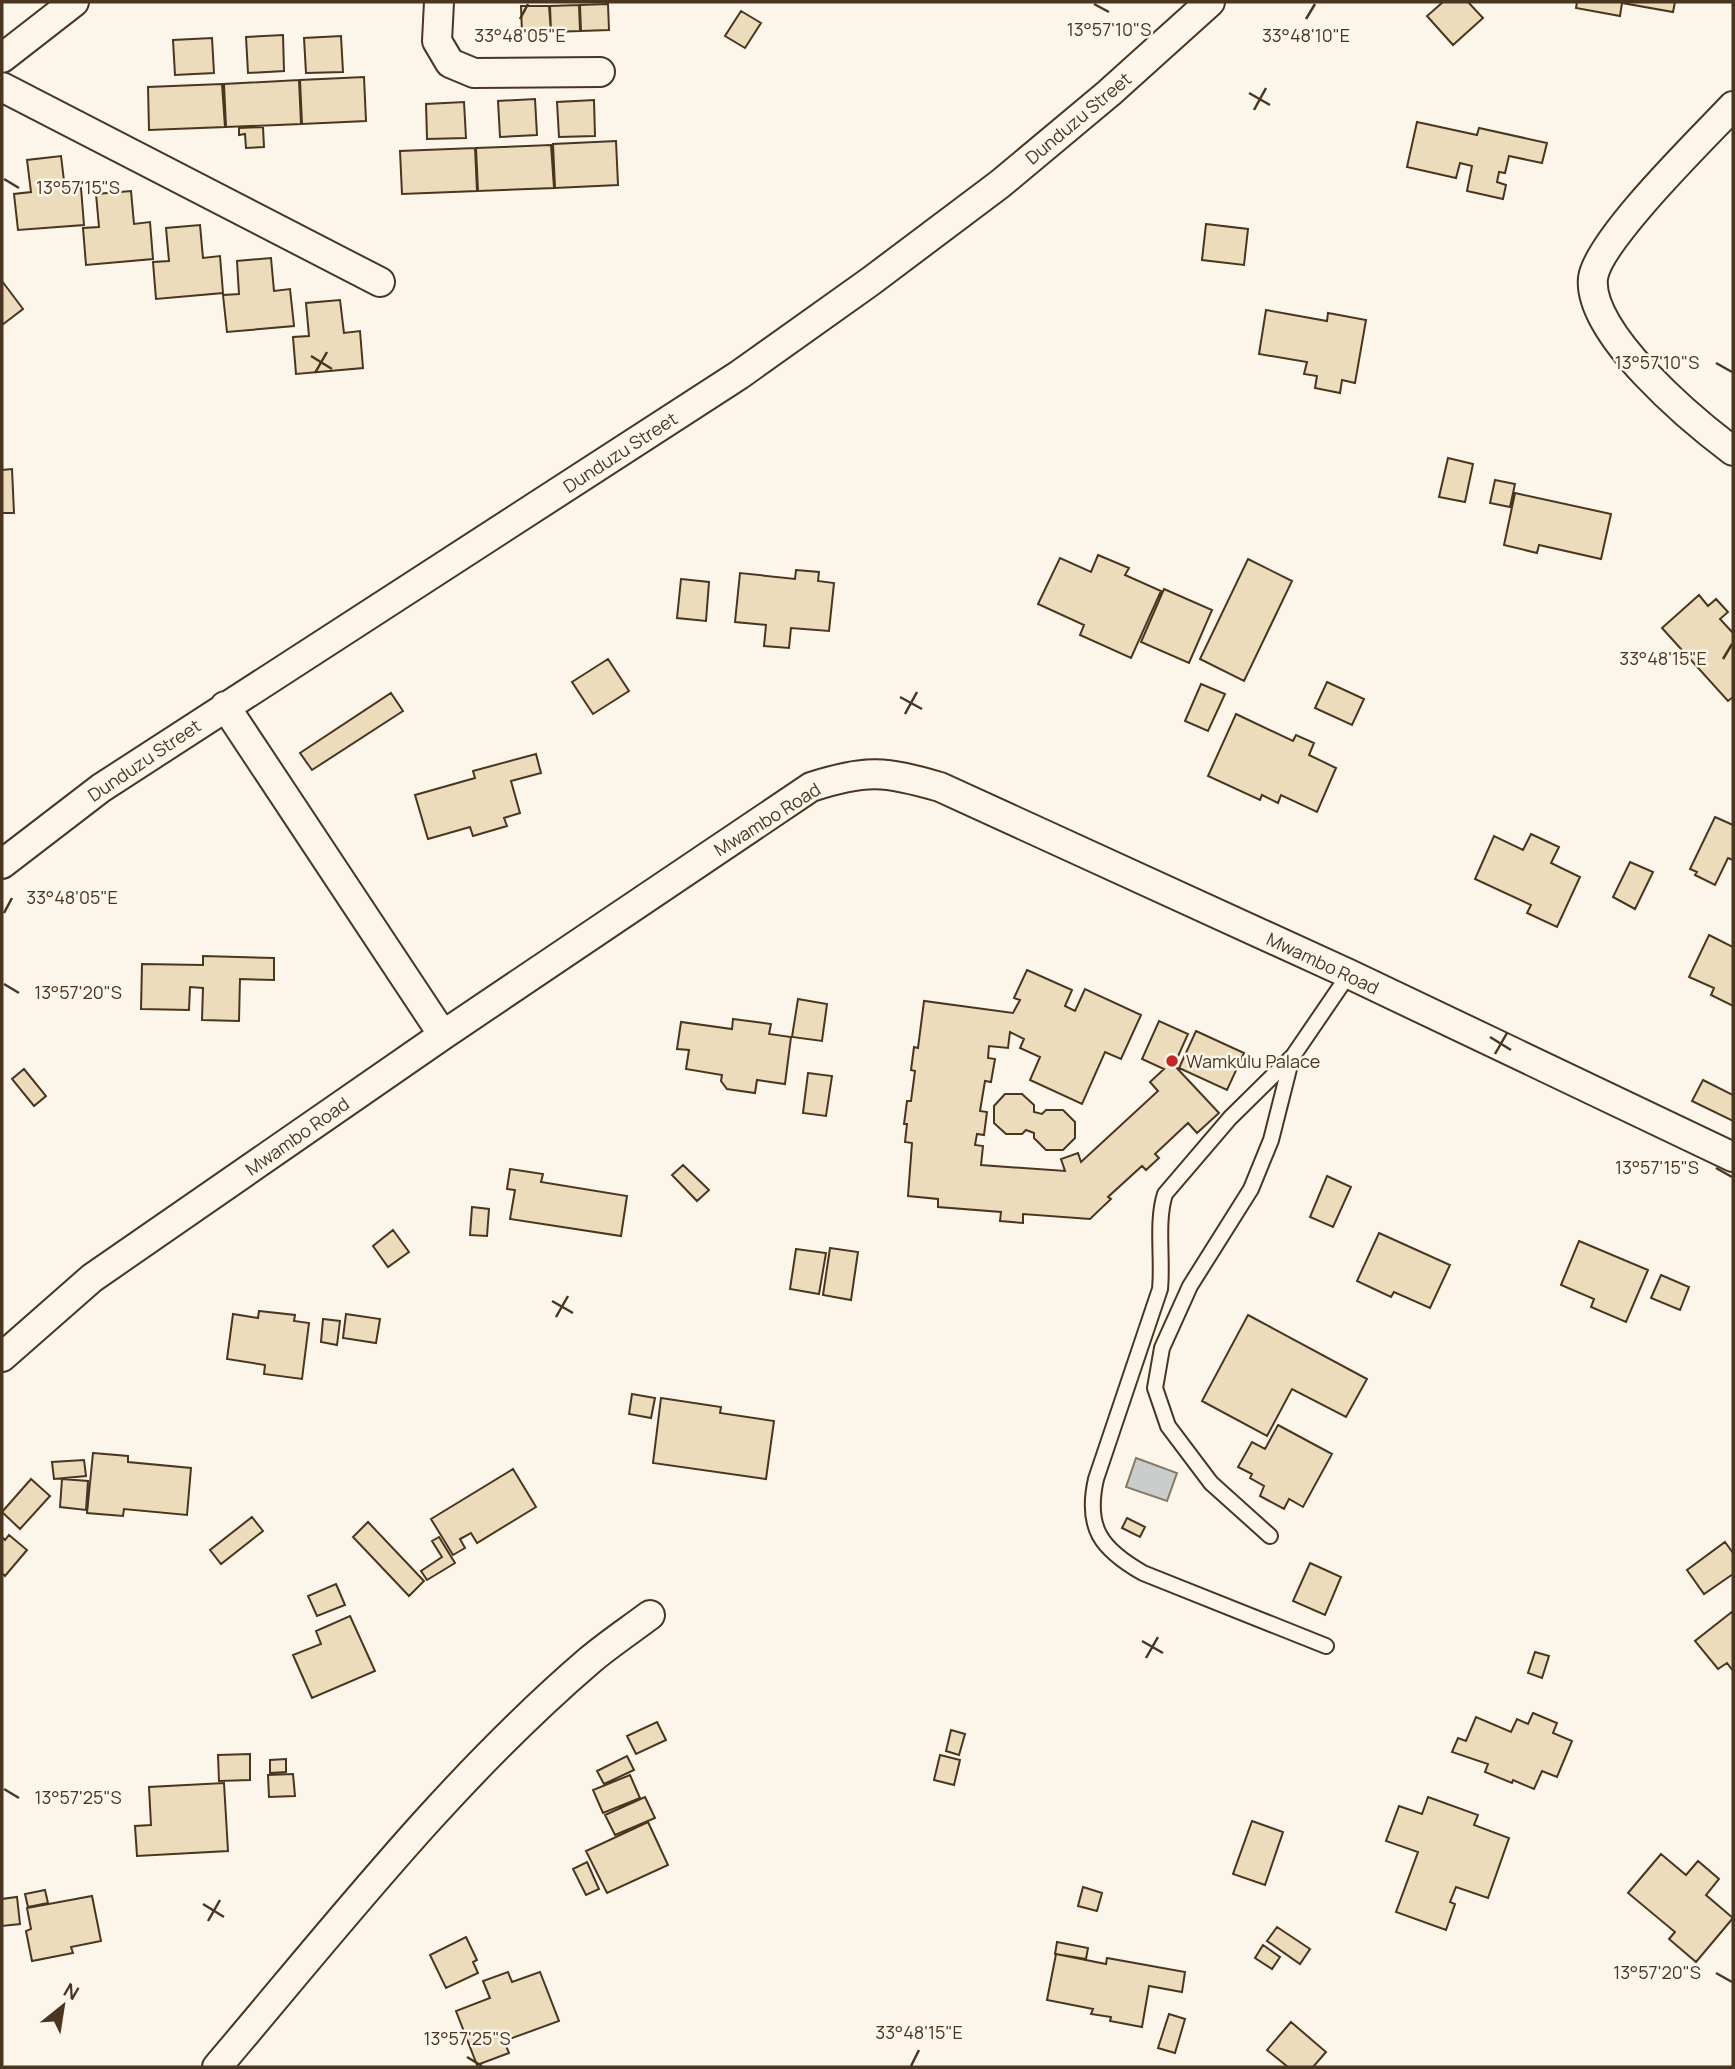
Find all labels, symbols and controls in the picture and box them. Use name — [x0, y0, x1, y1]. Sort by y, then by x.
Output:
text: 13°57'10"S — [1067, 17, 1151, 41]
text: 33°48'05"E — [474, 23, 566, 47]
text: 33°48'10"E — [1262, 23, 1350, 47]
street label: Dunduzu Street — [1020, 67, 1136, 169]
text: 13°57'15"S — [36, 175, 120, 199]
text: 13°57'10"S — [1615, 350, 1699, 374]
street label: Dunduzu Street — [558, 406, 682, 498]
text: 33°48'15"E — [1619, 646, 1707, 670]
street label: Dunduzu Street — [83, 713, 205, 807]
street label: Mwambo Road — [709, 777, 825, 861]
text: 33°48'05"E — [26, 885, 118, 909]
street label: Mwambo Road — [1263, 927, 1383, 999]
text: 13°57'20"S — [34, 980, 122, 1004]
place label: Wamkulu Palace — [1186, 1049, 1320, 1073]
marker: Wamkulu Palace — [1164, 1053, 1180, 1069]
street label: Mwambo Road — [240, 1091, 354, 1181]
text: 13°57'15"S — [1615, 1155, 1699, 1179]
text: 13°57'25"S — [34, 1785, 122, 1809]
text: 13°57'20"S — [1613, 1960, 1701, 1984]
north arrow — [28, 1971, 98, 2041]
text: N — [59, 1977, 84, 2006]
text: 33°48'15"E — [875, 2020, 963, 2044]
text: 13°57'25"S — [423, 2026, 511, 2050]

